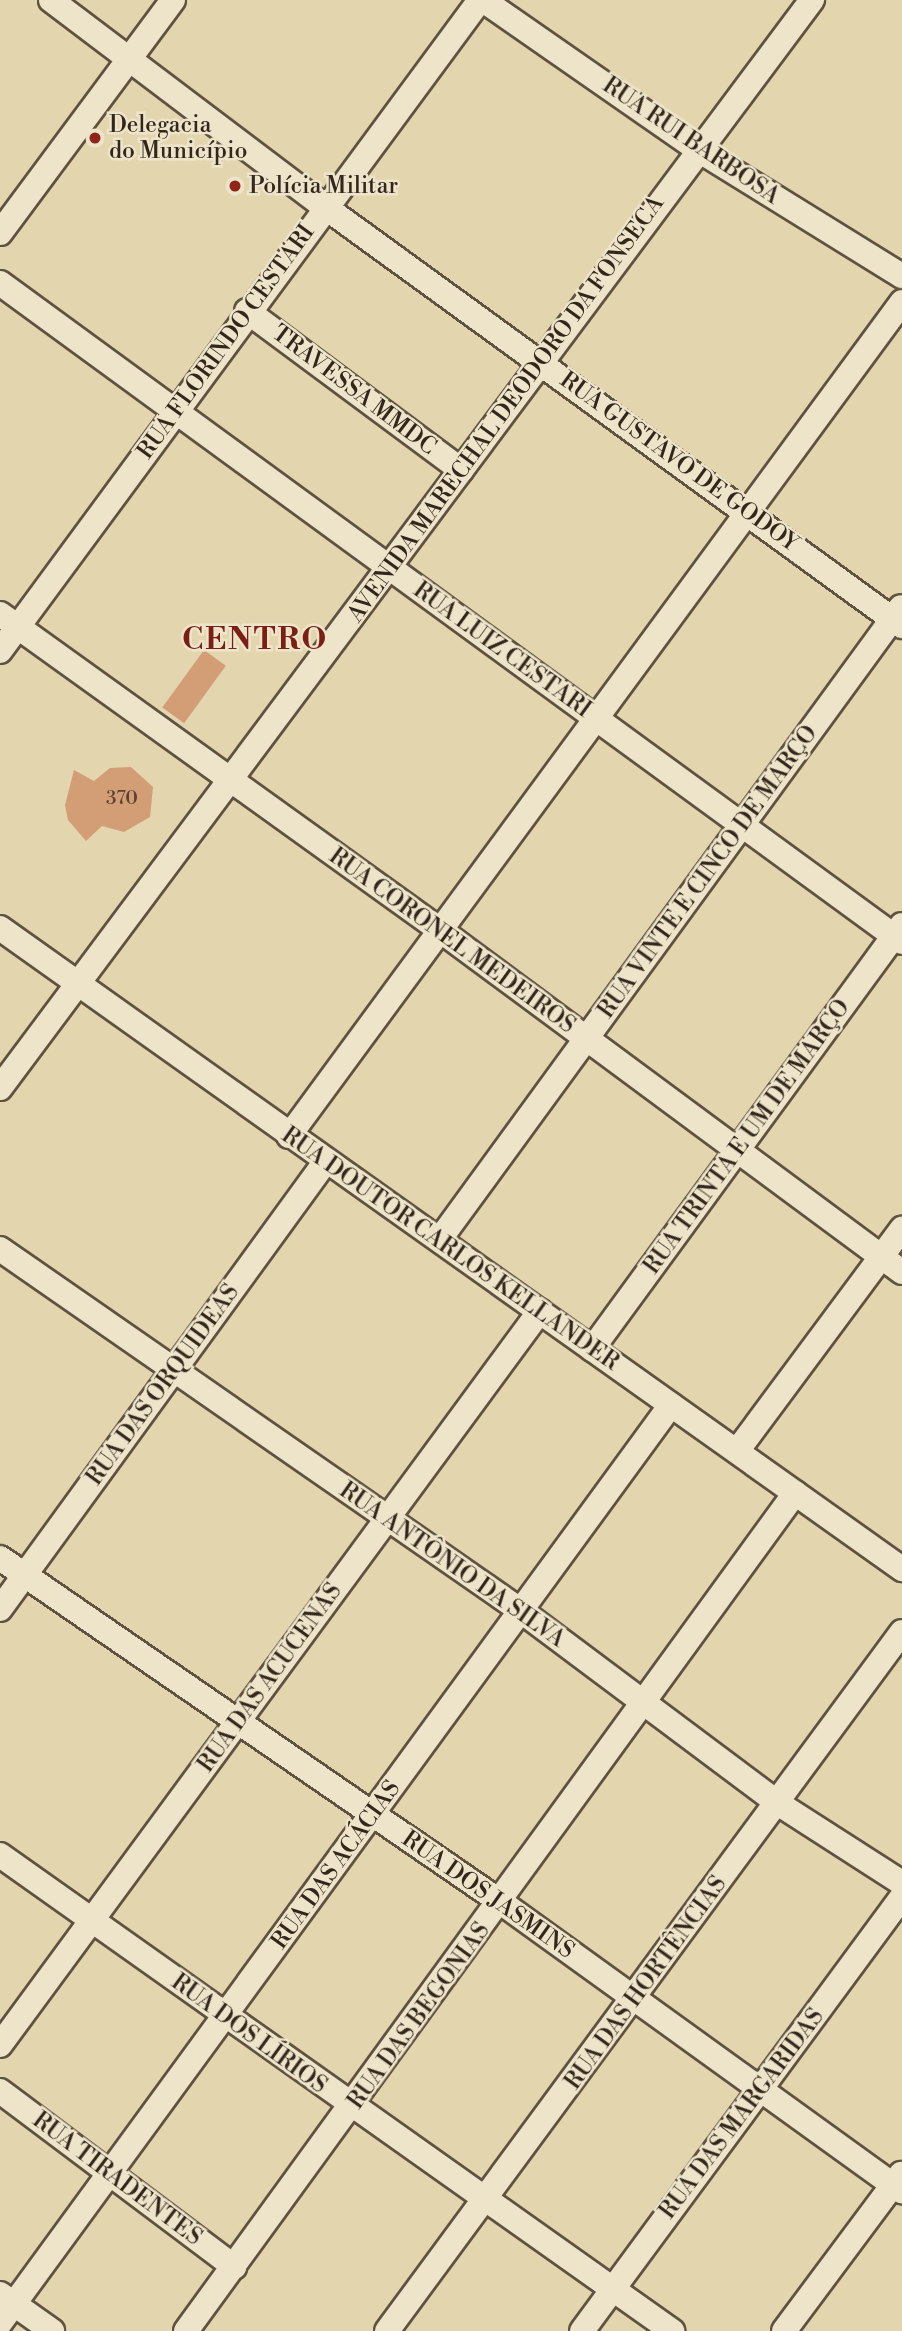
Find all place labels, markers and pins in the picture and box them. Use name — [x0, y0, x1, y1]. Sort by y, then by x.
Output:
place label: Delegacia do Município — [109, 111, 247, 165]
marker: Delegacia do Município — [87, 130, 103, 146]
place label: Polícia Militar — [249, 172, 398, 200]
marker: Polícia Militar — [227, 178, 243, 194]

